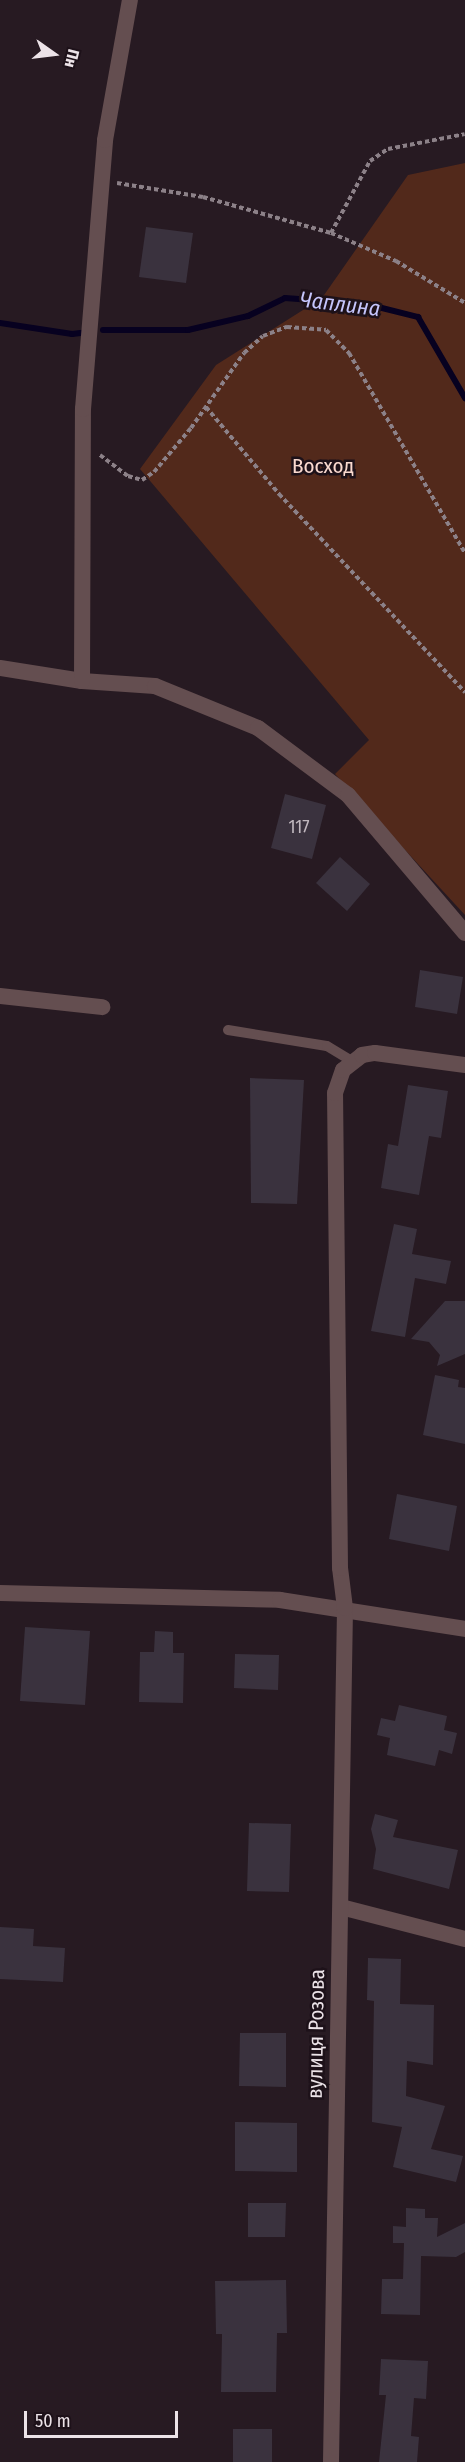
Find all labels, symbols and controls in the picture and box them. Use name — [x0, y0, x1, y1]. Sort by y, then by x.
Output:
north arrow — [24, 24, 84, 84]
text: Пн — [61, 47, 83, 70]
water label: Чаплина — [298, 286, 382, 322]
park label: Восход — [292, 453, 354, 479]
house number: 117 — [288, 816, 310, 838]
street label: вулиця Розова — [302, 1969, 330, 2099]
scale bar — [27, 2399, 182, 2437]
text: 50 m — [35, 2410, 71, 2432]

